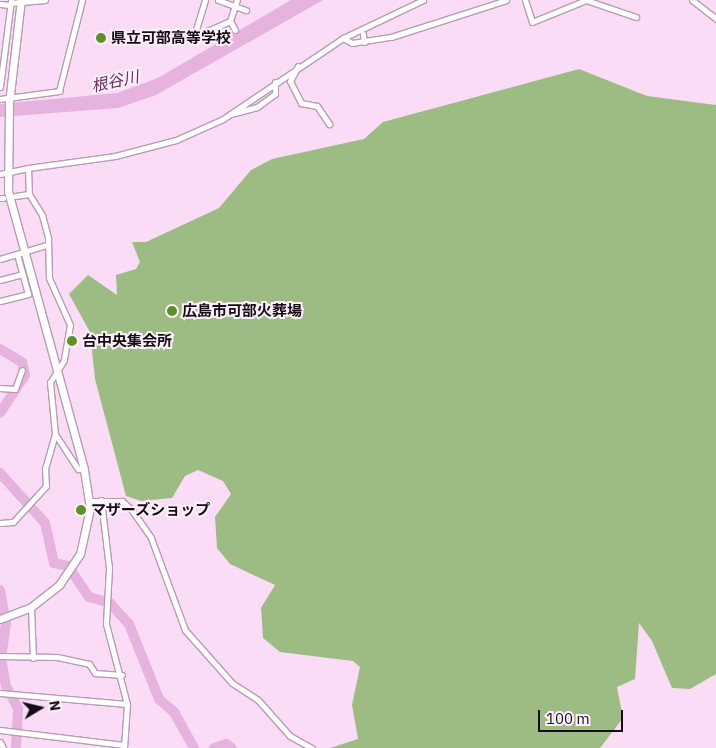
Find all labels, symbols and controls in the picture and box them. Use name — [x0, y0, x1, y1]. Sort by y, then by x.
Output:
place label: 県立可部高等学校 — [111, 29, 231, 47]
marker: 県立可部高等学校 — [95, 32, 107, 44]
water label: 根谷川 — [90, 67, 140, 95]
place label: 広島市可部火葬場 — [182, 302, 302, 320]
marker: 広島市可部火葬場 — [166, 305, 178, 317]
place label: 台中央集会所 — [82, 332, 172, 350]
marker: 台中央集会所 — [66, 335, 78, 347]
place label: マザーズショップ — [91, 501, 211, 519]
marker: マザーズショップ — [75, 504, 87, 516]
north arrow — [15, 683, 65, 733]
text: N — [45, 699, 64, 712]
scale bar — [541, 700, 626, 732]
text: 100 m — [546, 709, 590, 728]

